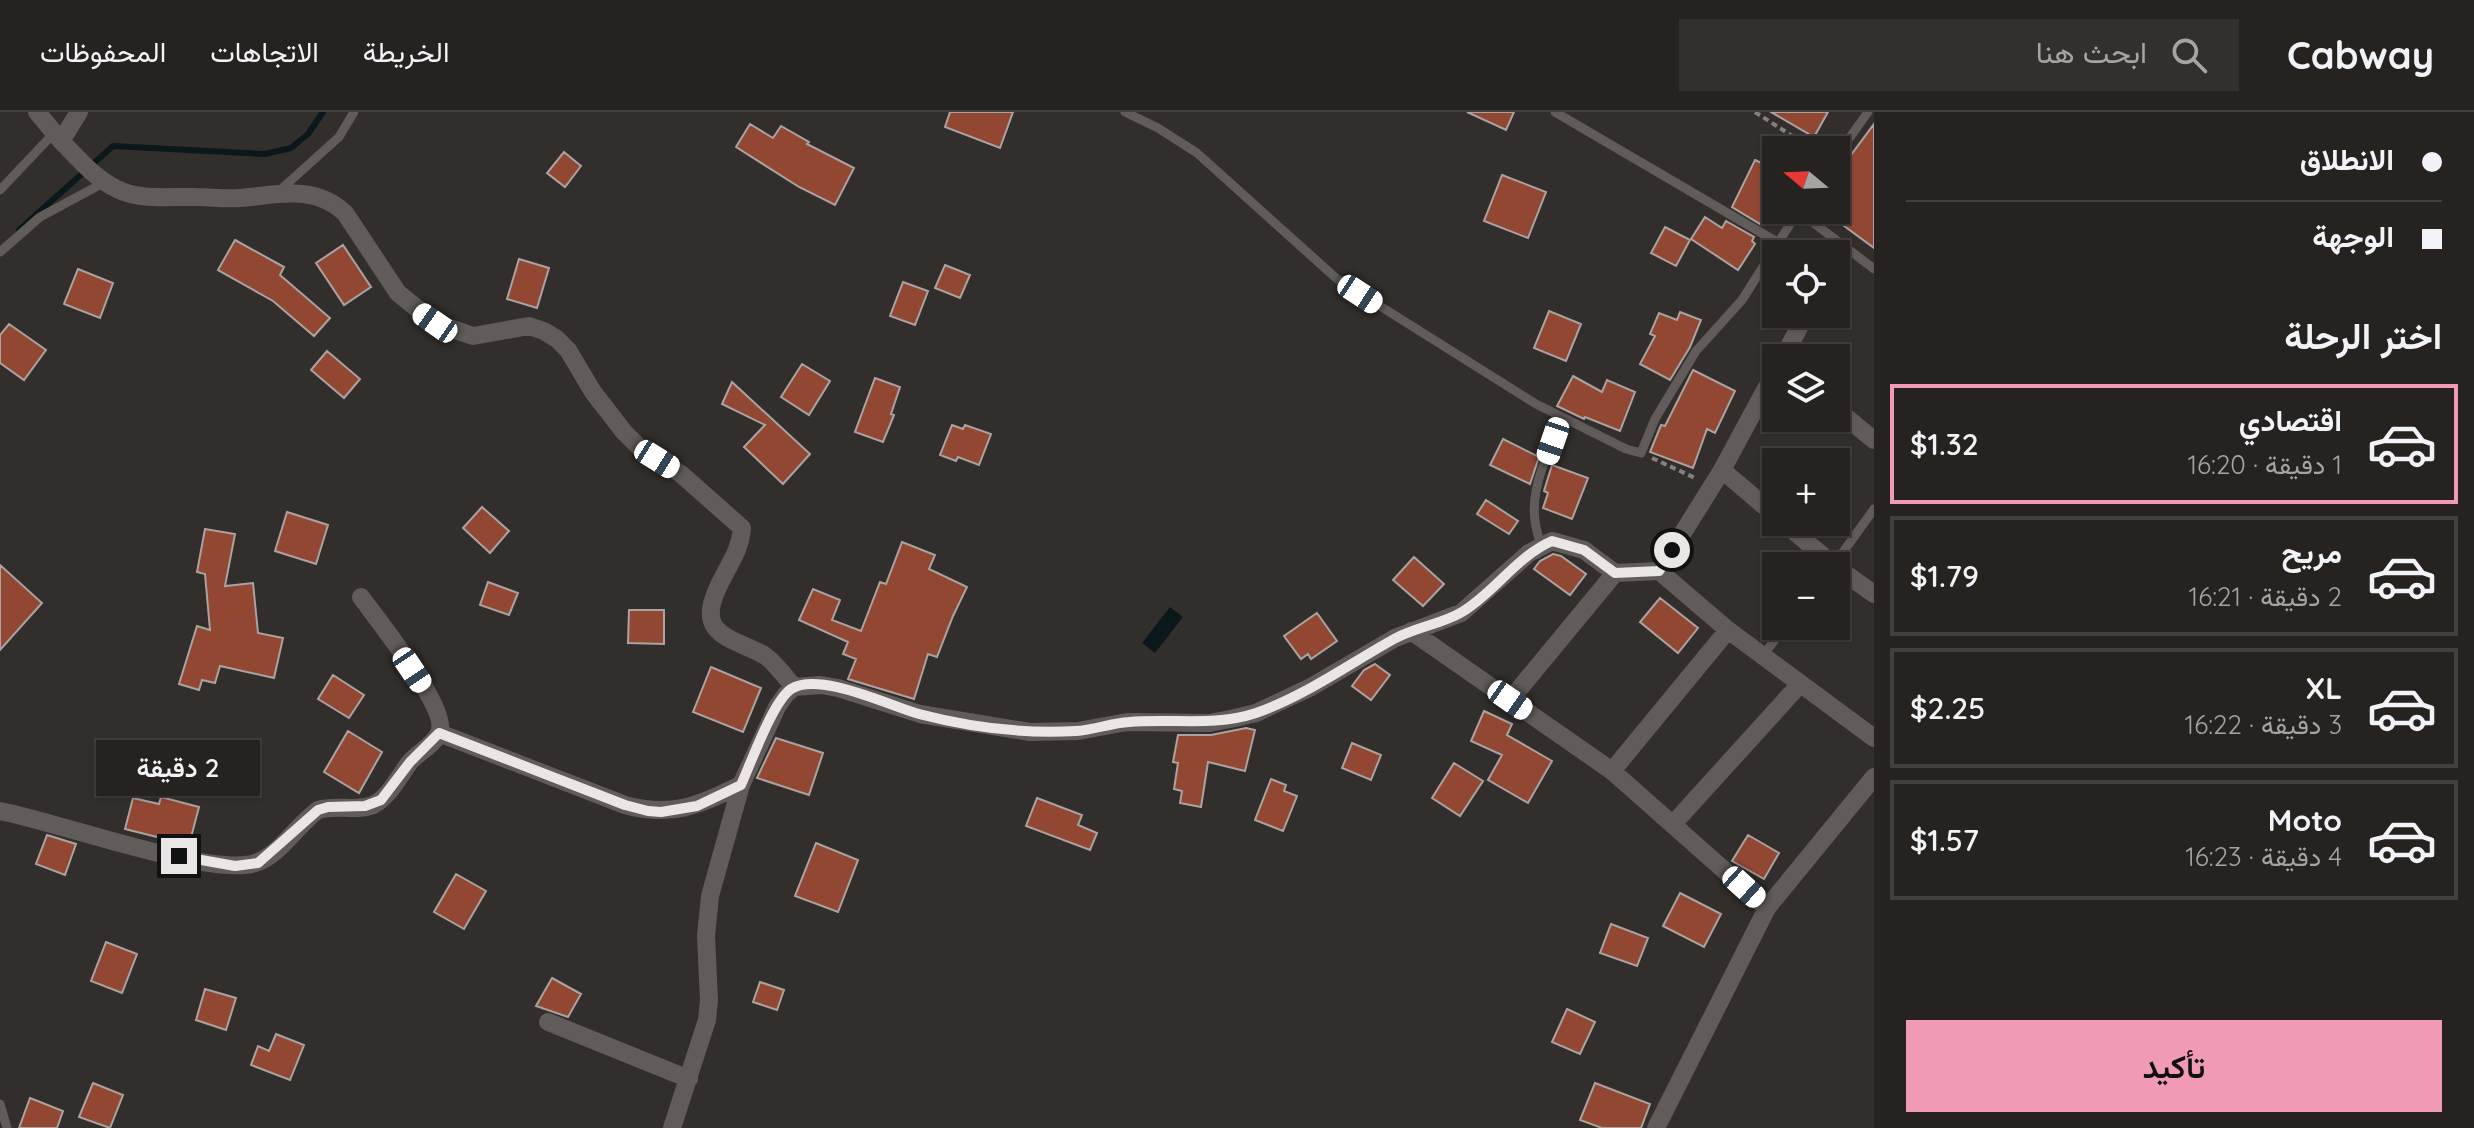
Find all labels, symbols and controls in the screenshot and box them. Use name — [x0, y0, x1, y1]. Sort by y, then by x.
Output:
search box — [1679, 19, 2239, 91]
text: Cabway — [2287, 31, 2434, 79]
text: ابحث هنا — [2036, 33, 2147, 71]
icon: search — [2167, 33, 2211, 77]
text: المحفوظات — [40, 34, 166, 69]
text: الاتجاهات — [210, 34, 319, 69]
text: الخريطة — [363, 34, 449, 69]
north arrow — [1762, 136, 1850, 224]
map controls — [1762, 136, 1850, 640]
text: الانطلاق — [2300, 140, 2394, 178]
text: الوجهة — [2312, 217, 2394, 255]
button: locate — [1762, 240, 1850, 328]
car — [1333, 271, 1387, 317]
car — [408, 299, 462, 347]
text: اختر الرحلة — [2284, 313, 2442, 358]
button: layers — [1762, 344, 1850, 432]
text: اقتصادي — [2239, 401, 2342, 439]
icon: car — [2366, 408, 2438, 480]
car — [1534, 414, 1572, 468]
text: $1.32 — [1910, 425, 1979, 463]
car — [630, 436, 684, 482]
button: + — [1762, 448, 1850, 536]
text: 1 دقيقة · 16:20 — [2187, 448, 2342, 481]
route start — [1654, 532, 1690, 568]
text: مريح — [2282, 533, 2342, 571]
icon: car — [2366, 540, 2438, 612]
button: − — [1762, 552, 1850, 640]
text: $1.79 — [1910, 557, 1979, 595]
text: 2 دقيقة · 16:21 — [2189, 580, 2342, 613]
car — [389, 643, 435, 697]
text: XL — [2305, 669, 2342, 707]
icon: car — [2366, 672, 2438, 744]
car — [1483, 676, 1537, 724]
text: $2.25 — [1910, 689, 1985, 727]
text: 3 دقيقة · 16:22 — [2185, 708, 2342, 741]
callout: 2 دقيقة — [97, 740, 261, 796]
text: 2 دقيقة — [137, 751, 219, 784]
text: Moto — [2268, 801, 2342, 839]
icon: car — [2366, 804, 2438, 876]
text: $1.57 — [1910, 821, 1979, 859]
route end — [161, 838, 197, 874]
text: 4 دقيقة · 16:23 — [2185, 840, 2342, 873]
car — [1718, 862, 1770, 912]
button: تأكيد — [1906, 1020, 2442, 1112]

